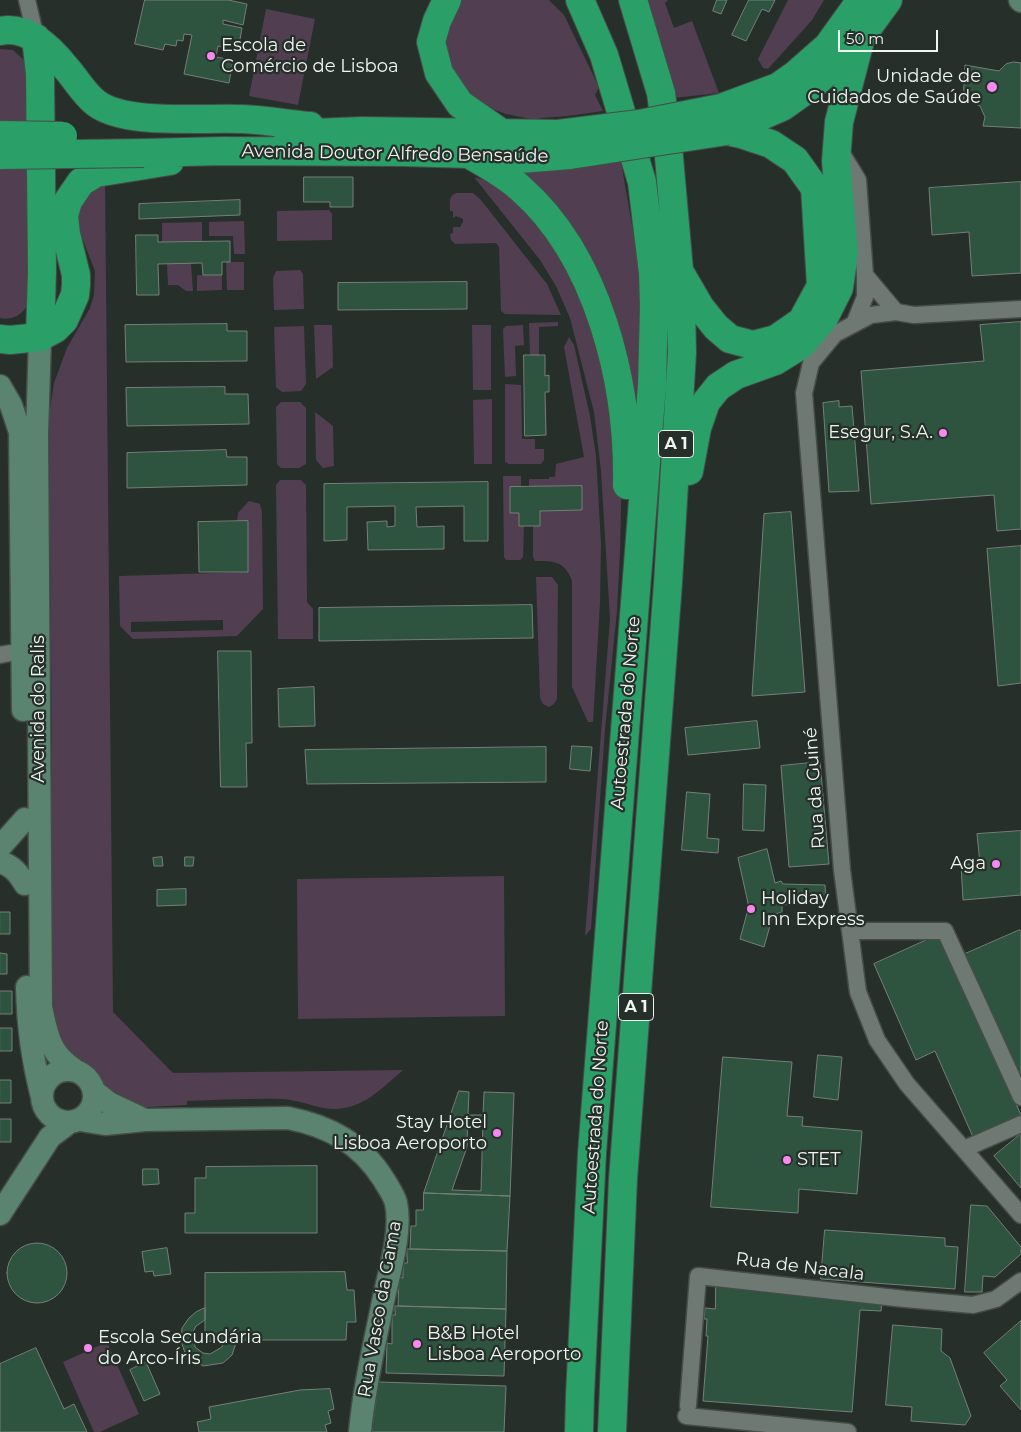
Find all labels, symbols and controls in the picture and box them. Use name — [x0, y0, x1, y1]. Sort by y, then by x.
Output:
scale bar — [841, 20, 941, 52]
text: 50 m — [846, 29, 884, 48]
place label: Escola de Comércio de Lisboa — [221, 35, 399, 78]
marker: Escola de Comércio de Lisboa — [205, 50, 217, 62]
place label: Unidade de Cuidados de Saúde — [807, 66, 981, 108]
marker: Unidade de Cuidados de Saúde — [985, 80, 999, 94]
street label: Avenida Doutor Alfredo Bensaúde — [241, 141, 549, 167]
place label: Esegur, S.A. — [828, 422, 933, 444]
marker: Esegur, S.A. — [937, 427, 949, 439]
road number: A 1 — [658, 430, 694, 458]
street label: Autoestrada do Norte — [607, 615, 645, 811]
street label: Avenida do Ralis — [28, 635, 50, 783]
street label: Rua da Guiné — [800, 726, 830, 850]
place label: Aga — [950, 853, 986, 875]
marker: Aga — [990, 858, 1002, 870]
place label: Holiday Inn Express — [761, 888, 865, 931]
marker: Holiday Inn Express — [745, 903, 757, 915]
road number: A 1 — [618, 994, 654, 1020]
street label: Autoestrada do Norte — [578, 1019, 614, 1215]
place label: Stay Hotel Lisboa Aeroporto — [333, 1112, 487, 1154]
marker: Stay Hotel Lisboa Aeroporto — [491, 1127, 503, 1139]
place label: STET — [797, 1149, 841, 1171]
marker: STET — [781, 1154, 793, 1166]
street label: Rua Vasco da Gama — [354, 1219, 406, 1399]
street label: Rua de Nacala — [734, 1248, 866, 1286]
place label: B&B Hotel Lisboa Aeroporto — [427, 1323, 581, 1366]
place label: Escola Secundária do Arco-Íris — [98, 1327, 262, 1370]
marker: B&B Hotel Lisboa Aeroporto — [411, 1338, 423, 1350]
marker: Escola Secundária do Arco-Íris — [82, 1342, 94, 1354]

